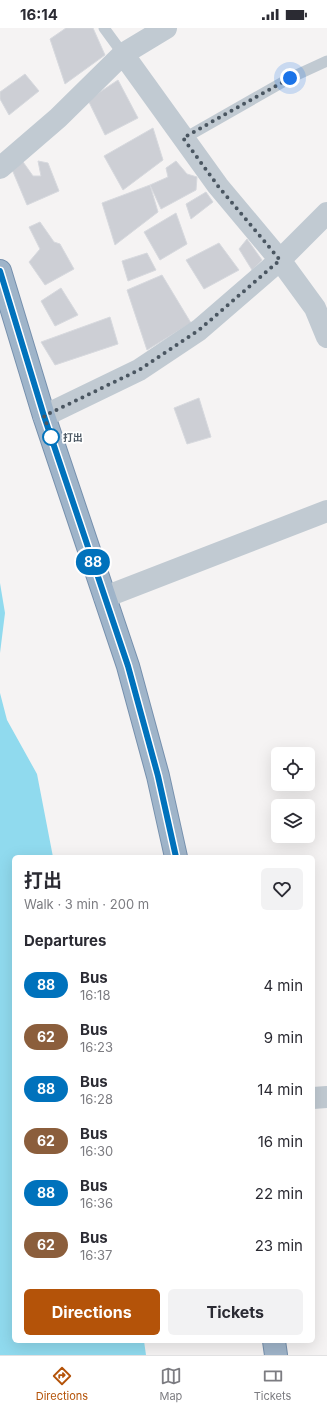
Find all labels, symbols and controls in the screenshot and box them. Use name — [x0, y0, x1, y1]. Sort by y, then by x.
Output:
text: 16:14 — [20, 5, 58, 24]
your location — [280, 68, 300, 88]
marker: 打出 — [42, 428, 60, 446]
place label: 打出 — [63, 431, 83, 443]
line badge: 88 — [75, 549, 111, 575]
text: 88 — [84, 553, 102, 570]
map controls — [271, 747, 315, 843]
button: locate — [271, 747, 315, 791]
button: layers — [271, 799, 315, 843]
button: heart — [261, 868, 303, 910]
text: 打出 — [24, 869, 62, 892]
text: Walk · 3 min · 200 m — [24, 896, 149, 912]
text: Departures — [24, 931, 106, 950]
text: Bus — [80, 968, 108, 987]
text: 88 — [37, 976, 55, 993]
text: 4 min — [263, 976, 303, 995]
text: 16:18 — [80, 987, 110, 1003]
text: Bus — [80, 1020, 108, 1039]
text: 62 — [37, 1028, 55, 1045]
text: 9 min — [264, 1028, 303, 1047]
text: 16:23 — [80, 1039, 113, 1055]
text: Bus — [80, 1072, 108, 1091]
text: 88 — [37, 1080, 55, 1097]
text: 14 min — [257, 1080, 303, 1099]
text: 16:28 — [80, 1091, 113, 1107]
text: Bus — [80, 1124, 108, 1143]
text: 62 — [37, 1132, 55, 1149]
text: 16 min — [258, 1132, 303, 1151]
text: 16:30 — [80, 1143, 113, 1159]
text: Bus — [80, 1176, 108, 1195]
text: 88 — [37, 1184, 55, 1201]
text: 22 min — [255, 1184, 303, 1203]
text: 16:36 — [80, 1195, 113, 1211]
text: Bus — [80, 1228, 108, 1247]
text: 62 — [37, 1236, 55, 1253]
text: 23 min — [255, 1236, 303, 1255]
text: 16:37 — [80, 1247, 112, 1263]
button: Directions — [24, 1289, 160, 1335]
button: Tickets — [168, 1289, 303, 1335]
tab: Directions — [36, 1365, 88, 1403]
tab: Map — [159, 1365, 182, 1403]
tab: Tickets — [254, 1365, 291, 1403]

